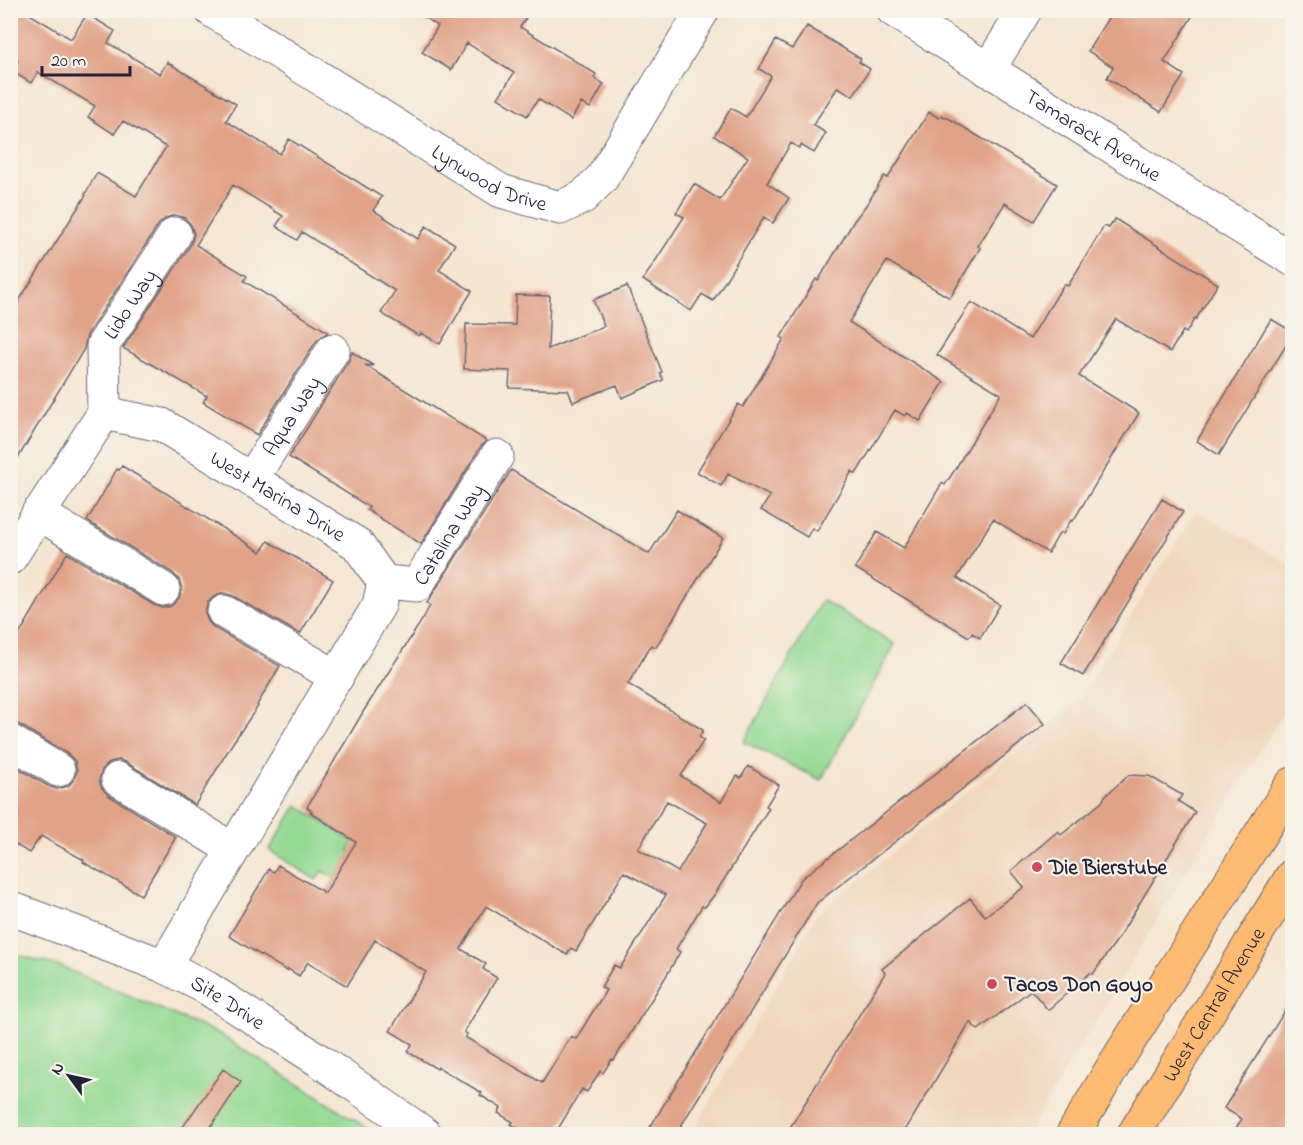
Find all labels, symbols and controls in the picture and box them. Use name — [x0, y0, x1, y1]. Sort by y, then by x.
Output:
scale bar — [42, 39, 130, 77]
text: 20 m — [51, 49, 86, 75]
street label: Tamarack Avenue — [1018, 83, 1167, 191]
street label: Lynwood Drive — [425, 138, 551, 221]
street label: Lido Way — [97, 264, 167, 346]
street label: Aqua Way — [257, 371, 332, 463]
street label: West Marina Drive — [204, 445, 351, 551]
street label: Catalina Way — [407, 478, 495, 592]
place label: Die Bierstube — [1048, 854, 1167, 884]
marker: Die Bierstube — [1030, 860, 1044, 874]
street label: West Central Avenue — [1156, 922, 1274, 1089]
street label: Site Drive — [185, 969, 270, 1039]
place label: Tacos Don Goyo — [1004, 971, 1153, 1003]
marker: Tacos Don Goyo — [985, 977, 999, 991]
north arrow — [39, 1046, 99, 1106]
text: N — [45, 1058, 71, 1080]

